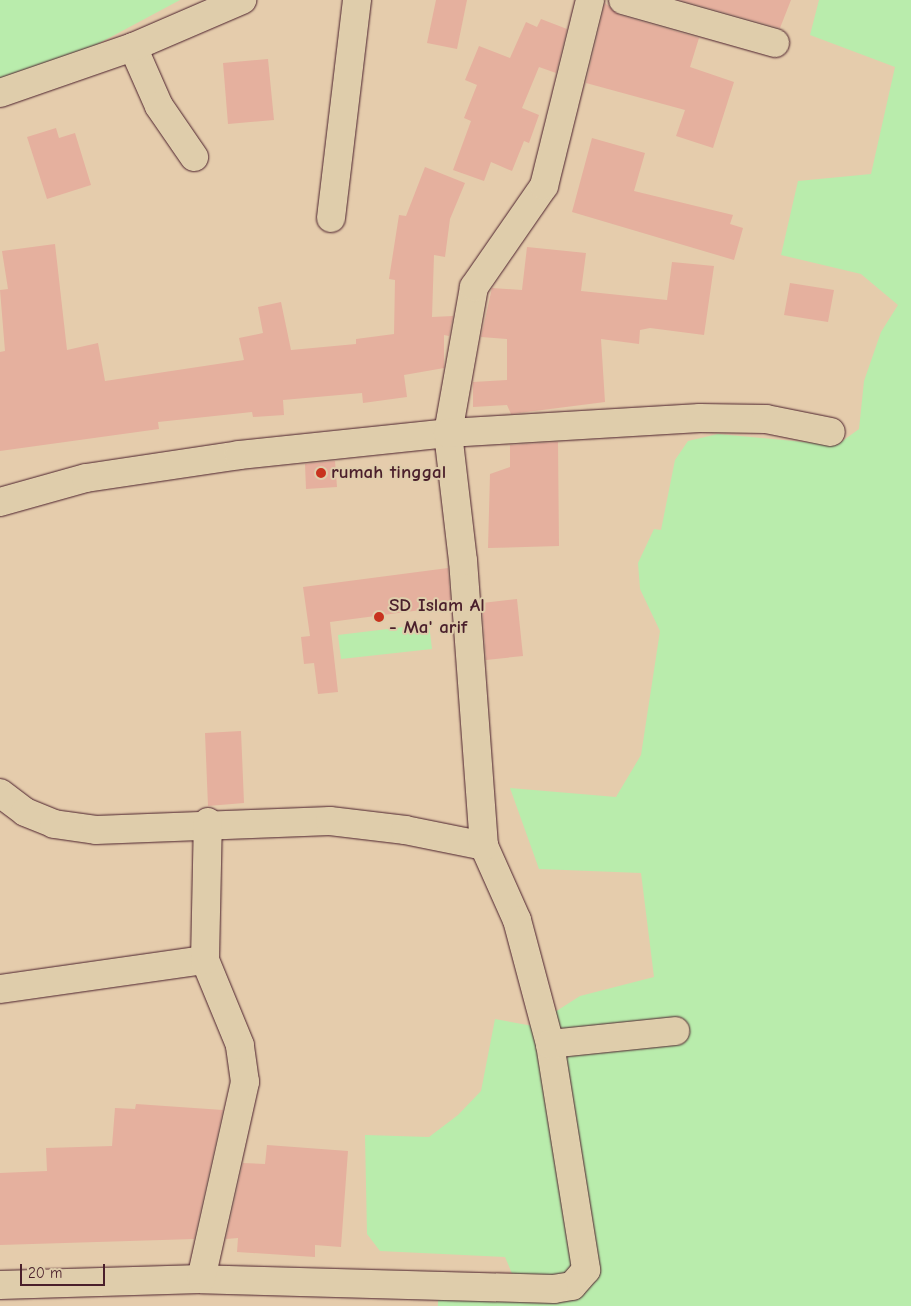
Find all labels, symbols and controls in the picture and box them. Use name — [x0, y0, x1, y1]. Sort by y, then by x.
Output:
place label: rumah tinggal — [331, 462, 446, 484]
marker: rumah tinggal — [315, 467, 327, 479]
place label: SD Islam Al - Ma' arif — [389, 595, 485, 639]
marker: SD Islam Al - Ma' arif — [373, 611, 385, 623]
scale bar — [22, 1254, 108, 1286]
text: 20 m — [28, 1264, 62, 1282]

